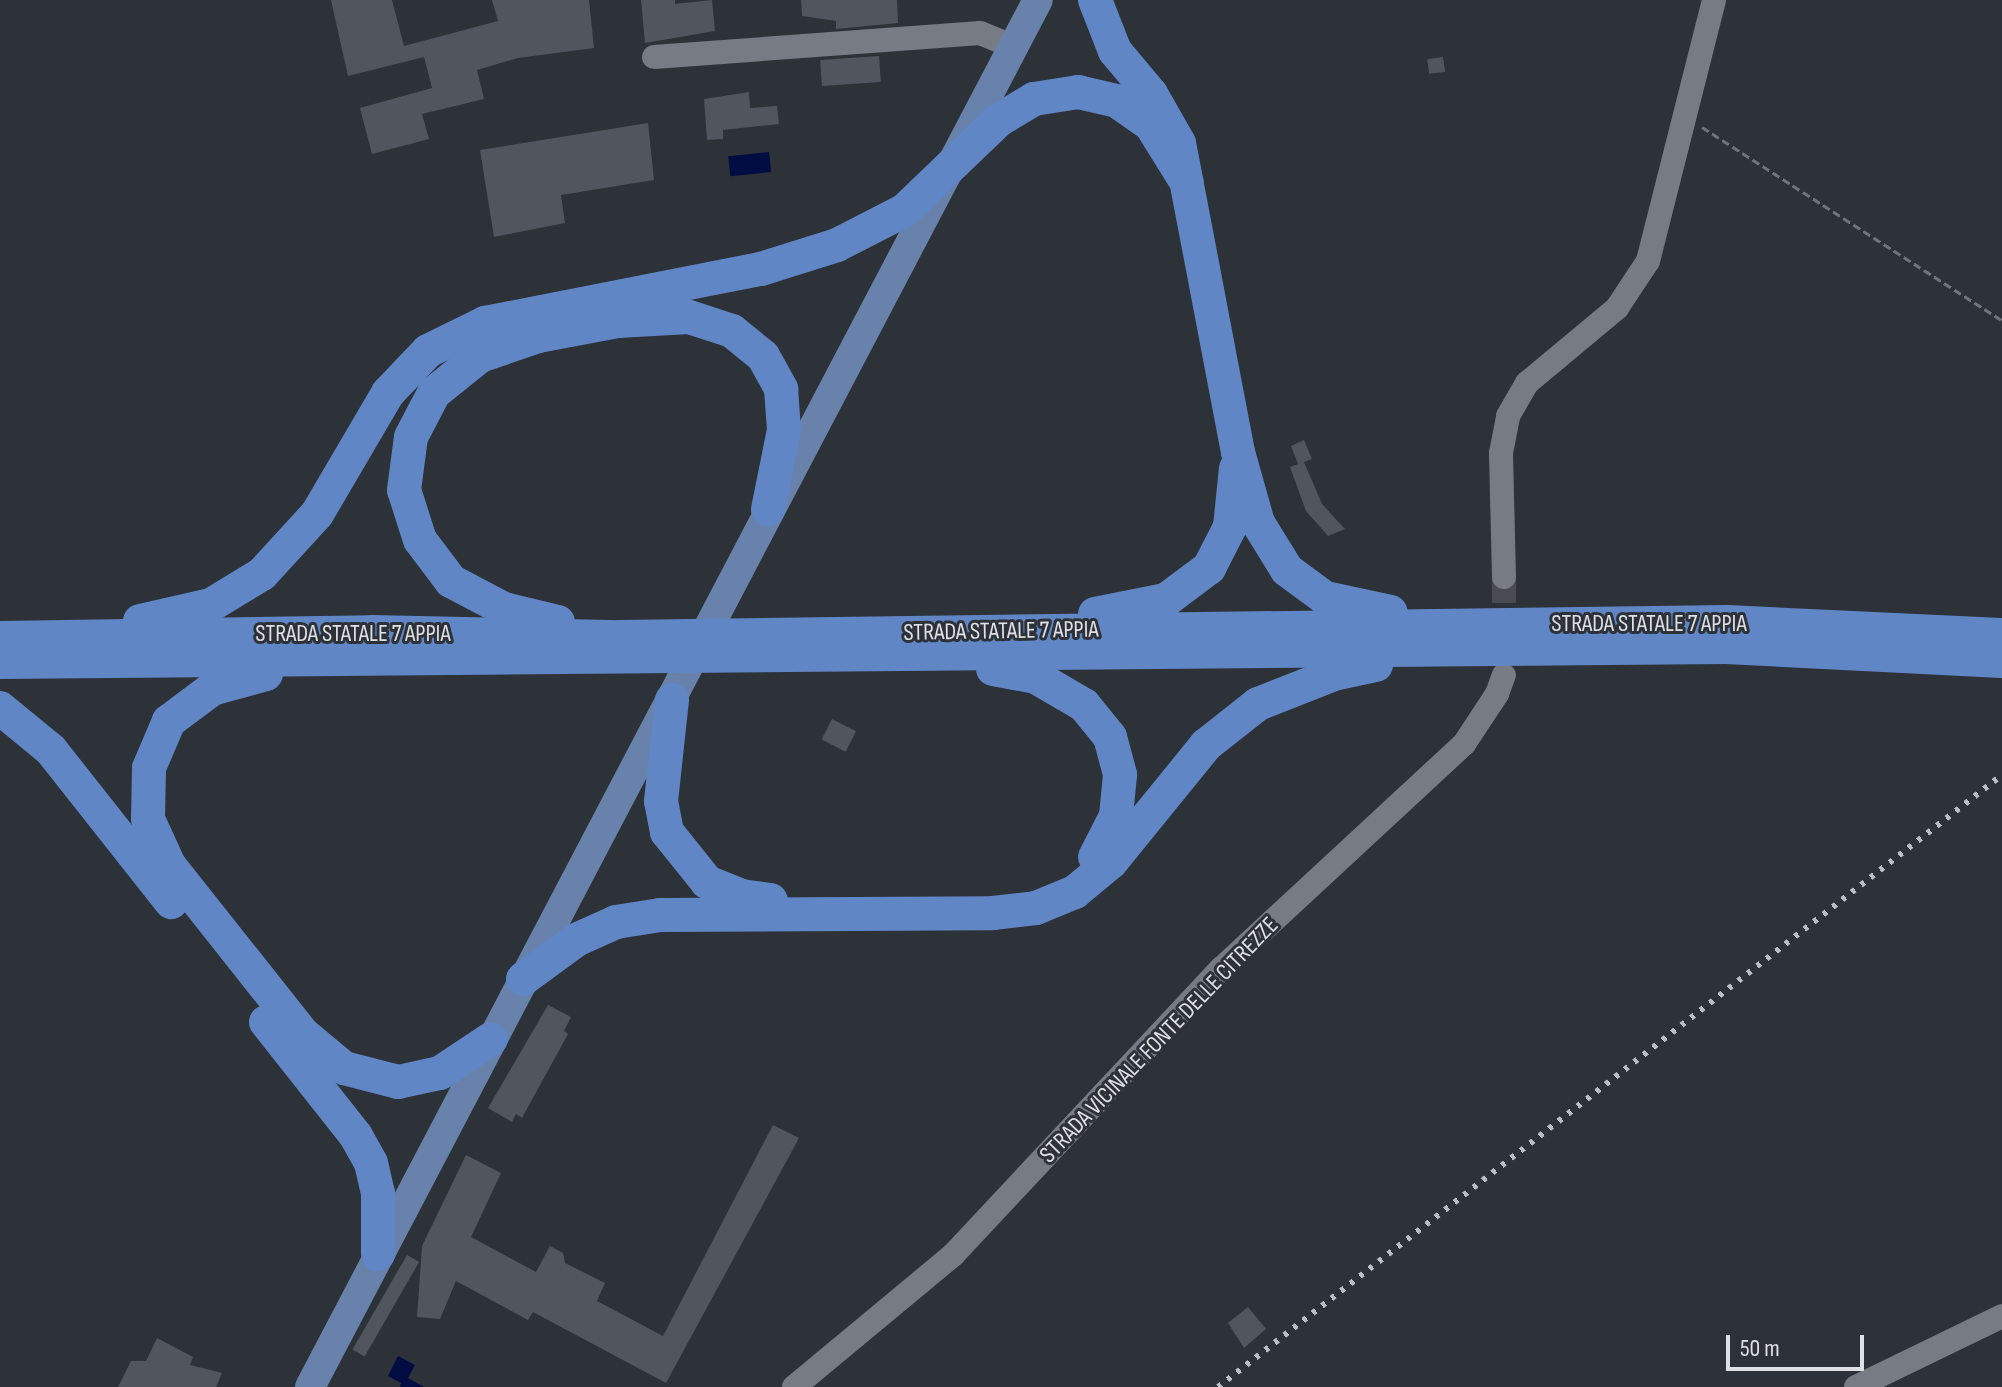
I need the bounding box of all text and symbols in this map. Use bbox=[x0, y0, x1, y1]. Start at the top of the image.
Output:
street label: STRADA STATALE 7 APPIA bbox=[1551, 610, 1747, 638]
street label: STRADA STATALE 7 APPIA bbox=[903, 615, 1099, 647]
street label: STRADA STATALE 7 APPIA bbox=[255, 620, 451, 648]
street label: STRADA VICINALE FONTE DELLE CITREZZE bbox=[1034, 911, 1284, 1169]
scale bar bbox=[1730, 1319, 1868, 1369]
text: 50 m bbox=[1740, 1334, 1780, 1363]

